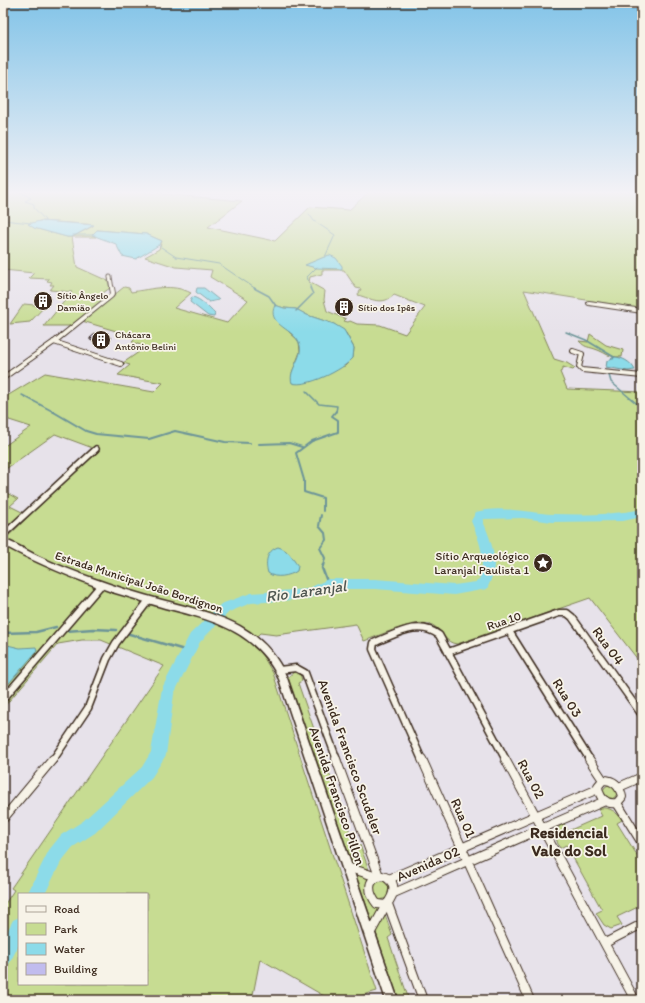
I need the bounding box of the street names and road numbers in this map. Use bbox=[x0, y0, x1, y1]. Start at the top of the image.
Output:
street label: Estrada Municipal João Bordignon bbox=[53, 548, 225, 616]
street label: Rua 10 bbox=[485, 609, 523, 633]
street label: Rua 04 bbox=[588, 623, 628, 669]
street label: Rua 03 bbox=[549, 675, 586, 721]
street label: Avenida Francisco Scudeler bbox=[314, 677, 386, 837]
street label: Avenida Francisco Pillon bbox=[305, 724, 369, 868]
street label: Rua 02 bbox=[514, 756, 549, 802]
street label: Rua 01 bbox=[447, 796, 479, 841]
street label: Avenida 02 bbox=[394, 842, 463, 885]

